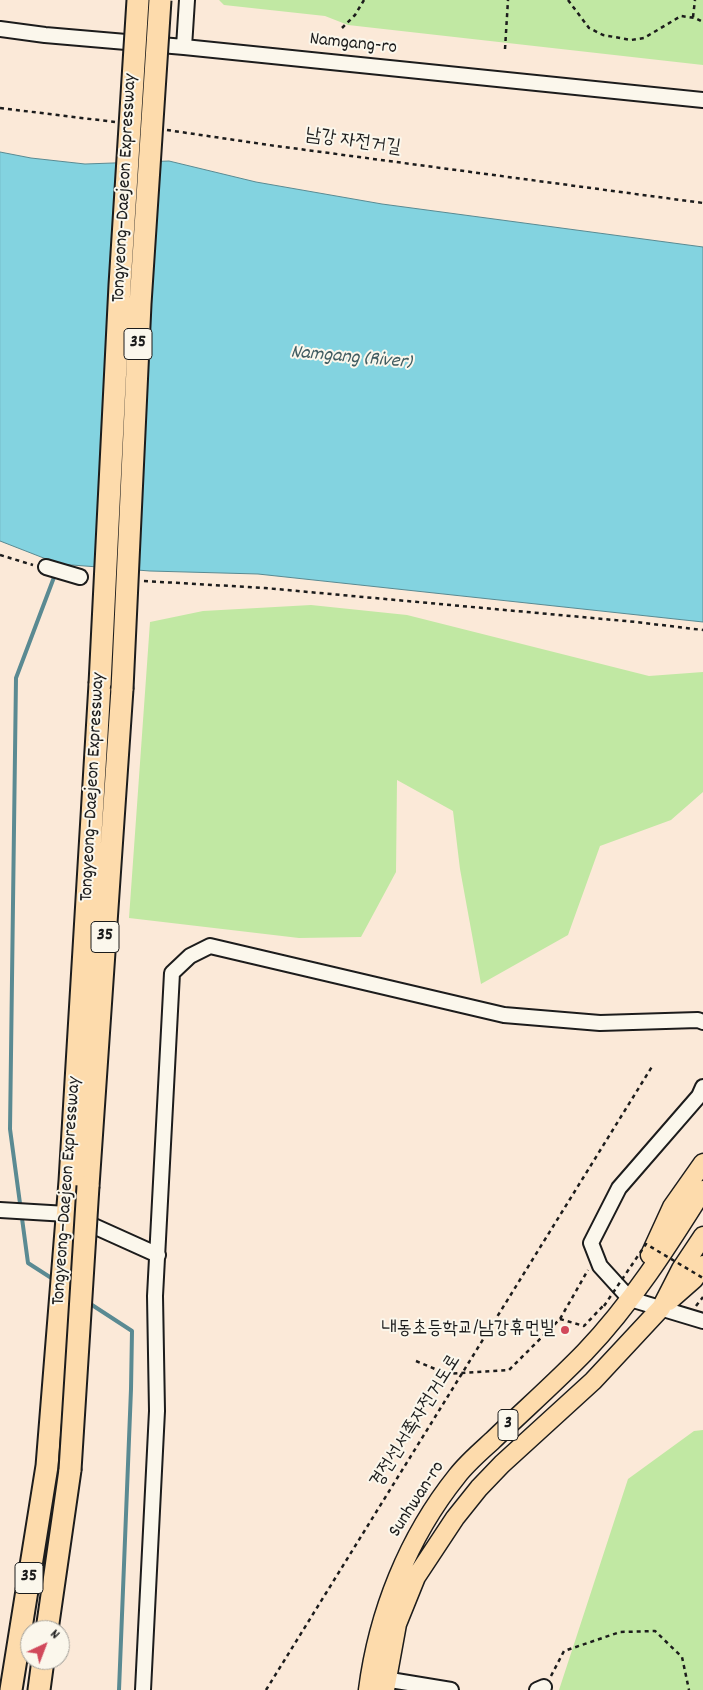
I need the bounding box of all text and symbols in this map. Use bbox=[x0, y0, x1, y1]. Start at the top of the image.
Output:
street label: Namgang-ro bbox=[308, 29, 398, 61]
street label: Tongyeong–Daejeon Expressway bbox=[109, 73, 143, 303]
street label: 남강 자전거길 bbox=[304, 125, 402, 161]
road number: 35 bbox=[124, 328, 152, 359]
water label: Namgang (River) bbox=[289, 342, 413, 376]
street label: Tongyeong–Daejeon Expressway bbox=[77, 672, 111, 902]
road number: 35 bbox=[91, 922, 119, 952]
street label: Tongyeong–Daejeon Expressway bbox=[49, 1076, 87, 1306]
place label: 내동초등학교/남강휴먼빌 bbox=[381, 1319, 555, 1341]
marker: 내동초등학교/남강휴먼빌 bbox=[559, 1324, 571, 1336]
street label: 경전선서쪽자전거도로 bbox=[367, 1351, 467, 1493]
road number: 3 bbox=[498, 1410, 518, 1440]
street label: Sunhwan-ro bbox=[385, 1458, 451, 1542]
road number: 35 bbox=[15, 1562, 43, 1594]
north arrow bbox=[20, 1620, 70, 1670]
text: N bbox=[45, 1625, 64, 1644]

